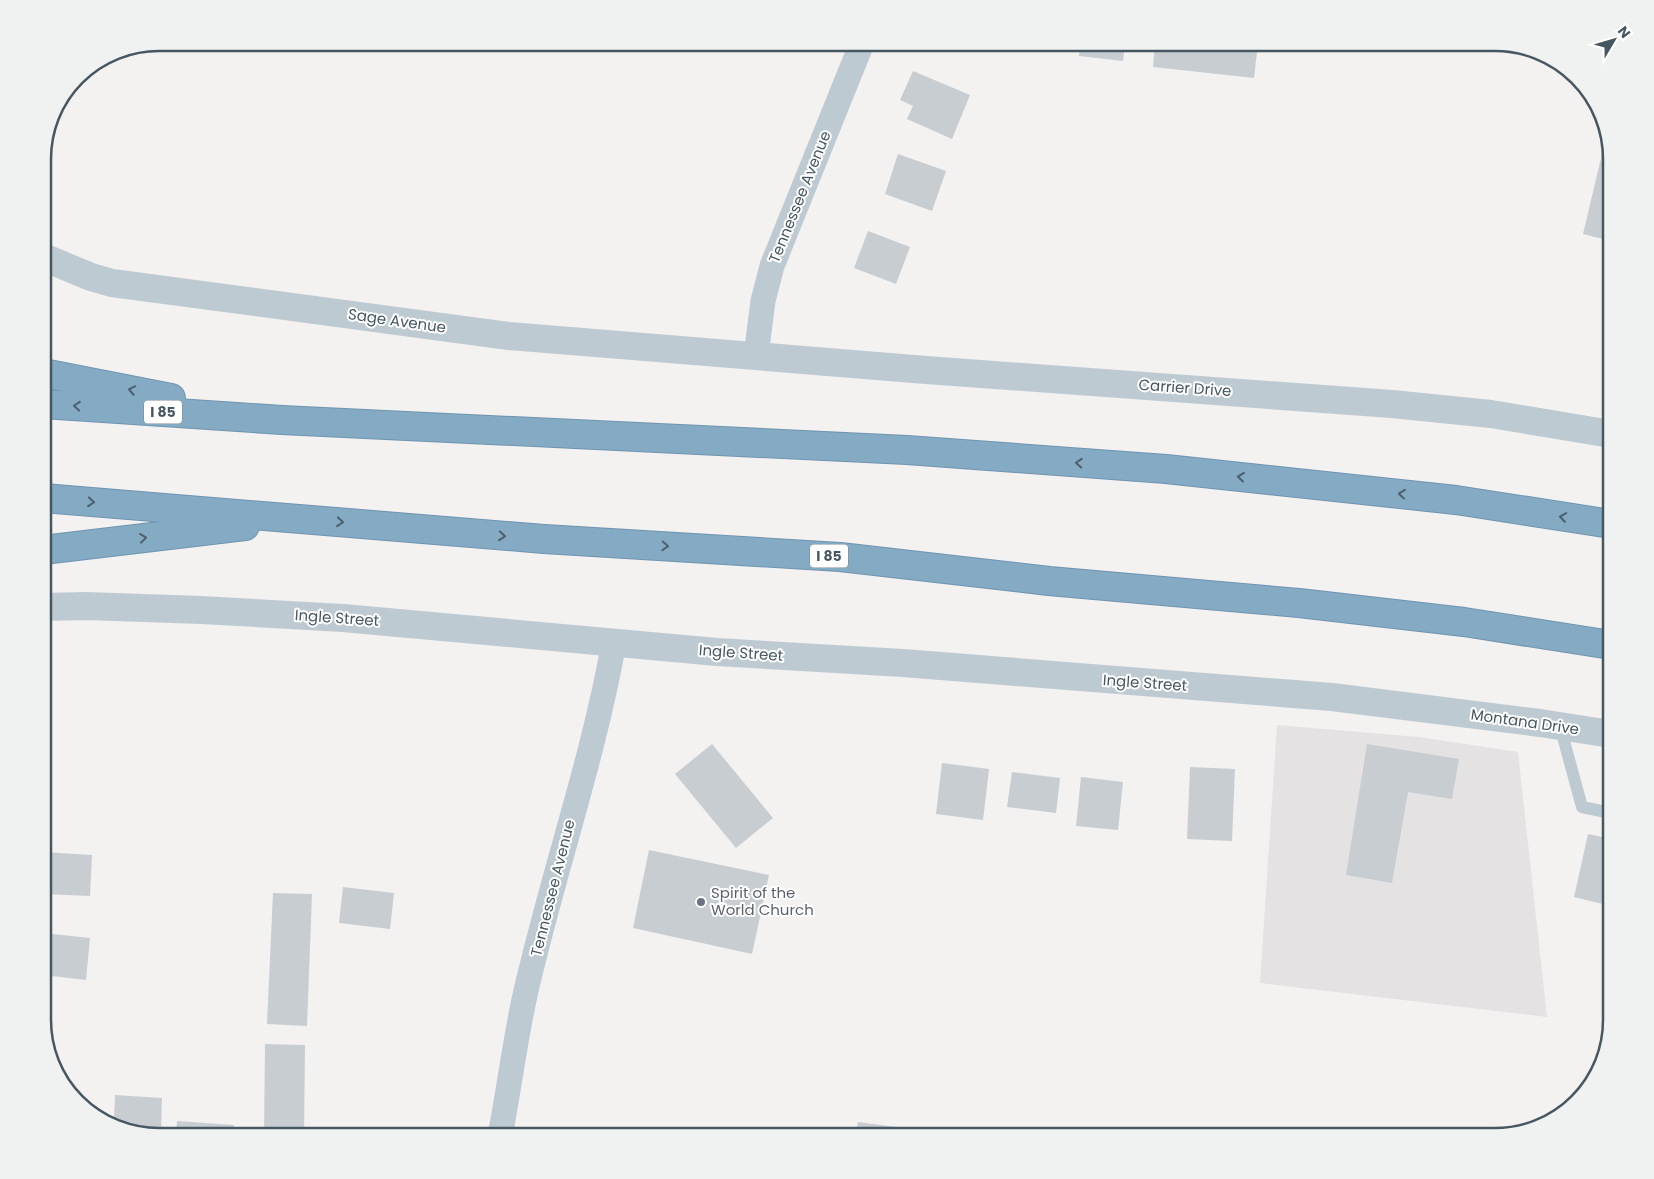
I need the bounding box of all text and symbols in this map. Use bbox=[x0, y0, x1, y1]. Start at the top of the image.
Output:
north arrow bbox=[1589, 15, 1639, 65]
text: N bbox=[1613, 22, 1635, 42]
street label: Tennessee Avenue bbox=[763, 128, 836, 266]
street label: Sage Avenue bbox=[347, 303, 447, 338]
street label: Carrier Drive bbox=[1138, 374, 1232, 401]
one-way arrow bbox=[127, 386, 136, 396]
one-way arrow bbox=[72, 401, 80, 412]
road number: I 85 bbox=[144, 401, 182, 424]
one-way arrow bbox=[1075, 458, 1083, 469]
one-way arrow bbox=[1237, 472, 1245, 483]
one-way arrow bbox=[1398, 489, 1406, 500]
one-way arrow bbox=[88, 496, 96, 507]
one-way arrow bbox=[1559, 512, 1568, 522]
one-way arrow bbox=[337, 517, 345, 528]
one-way arrow bbox=[499, 530, 507, 541]
one-way arrow bbox=[139, 534, 148, 544]
one-way arrow bbox=[661, 541, 669, 552]
road number: I 85 bbox=[810, 544, 848, 568]
street label: Ingle Street bbox=[294, 604, 380, 631]
street label: Ingle Street bbox=[698, 639, 784, 666]
street label: Ingle Street bbox=[1102, 669, 1188, 696]
street label: Montana Drive bbox=[1470, 704, 1581, 739]
street label: Tennessee Avenue bbox=[525, 817, 580, 959]
place label: Spirit of the World Church bbox=[711, 882, 814, 920]
marker: Spirit of the World Church bbox=[695, 896, 707, 908]

